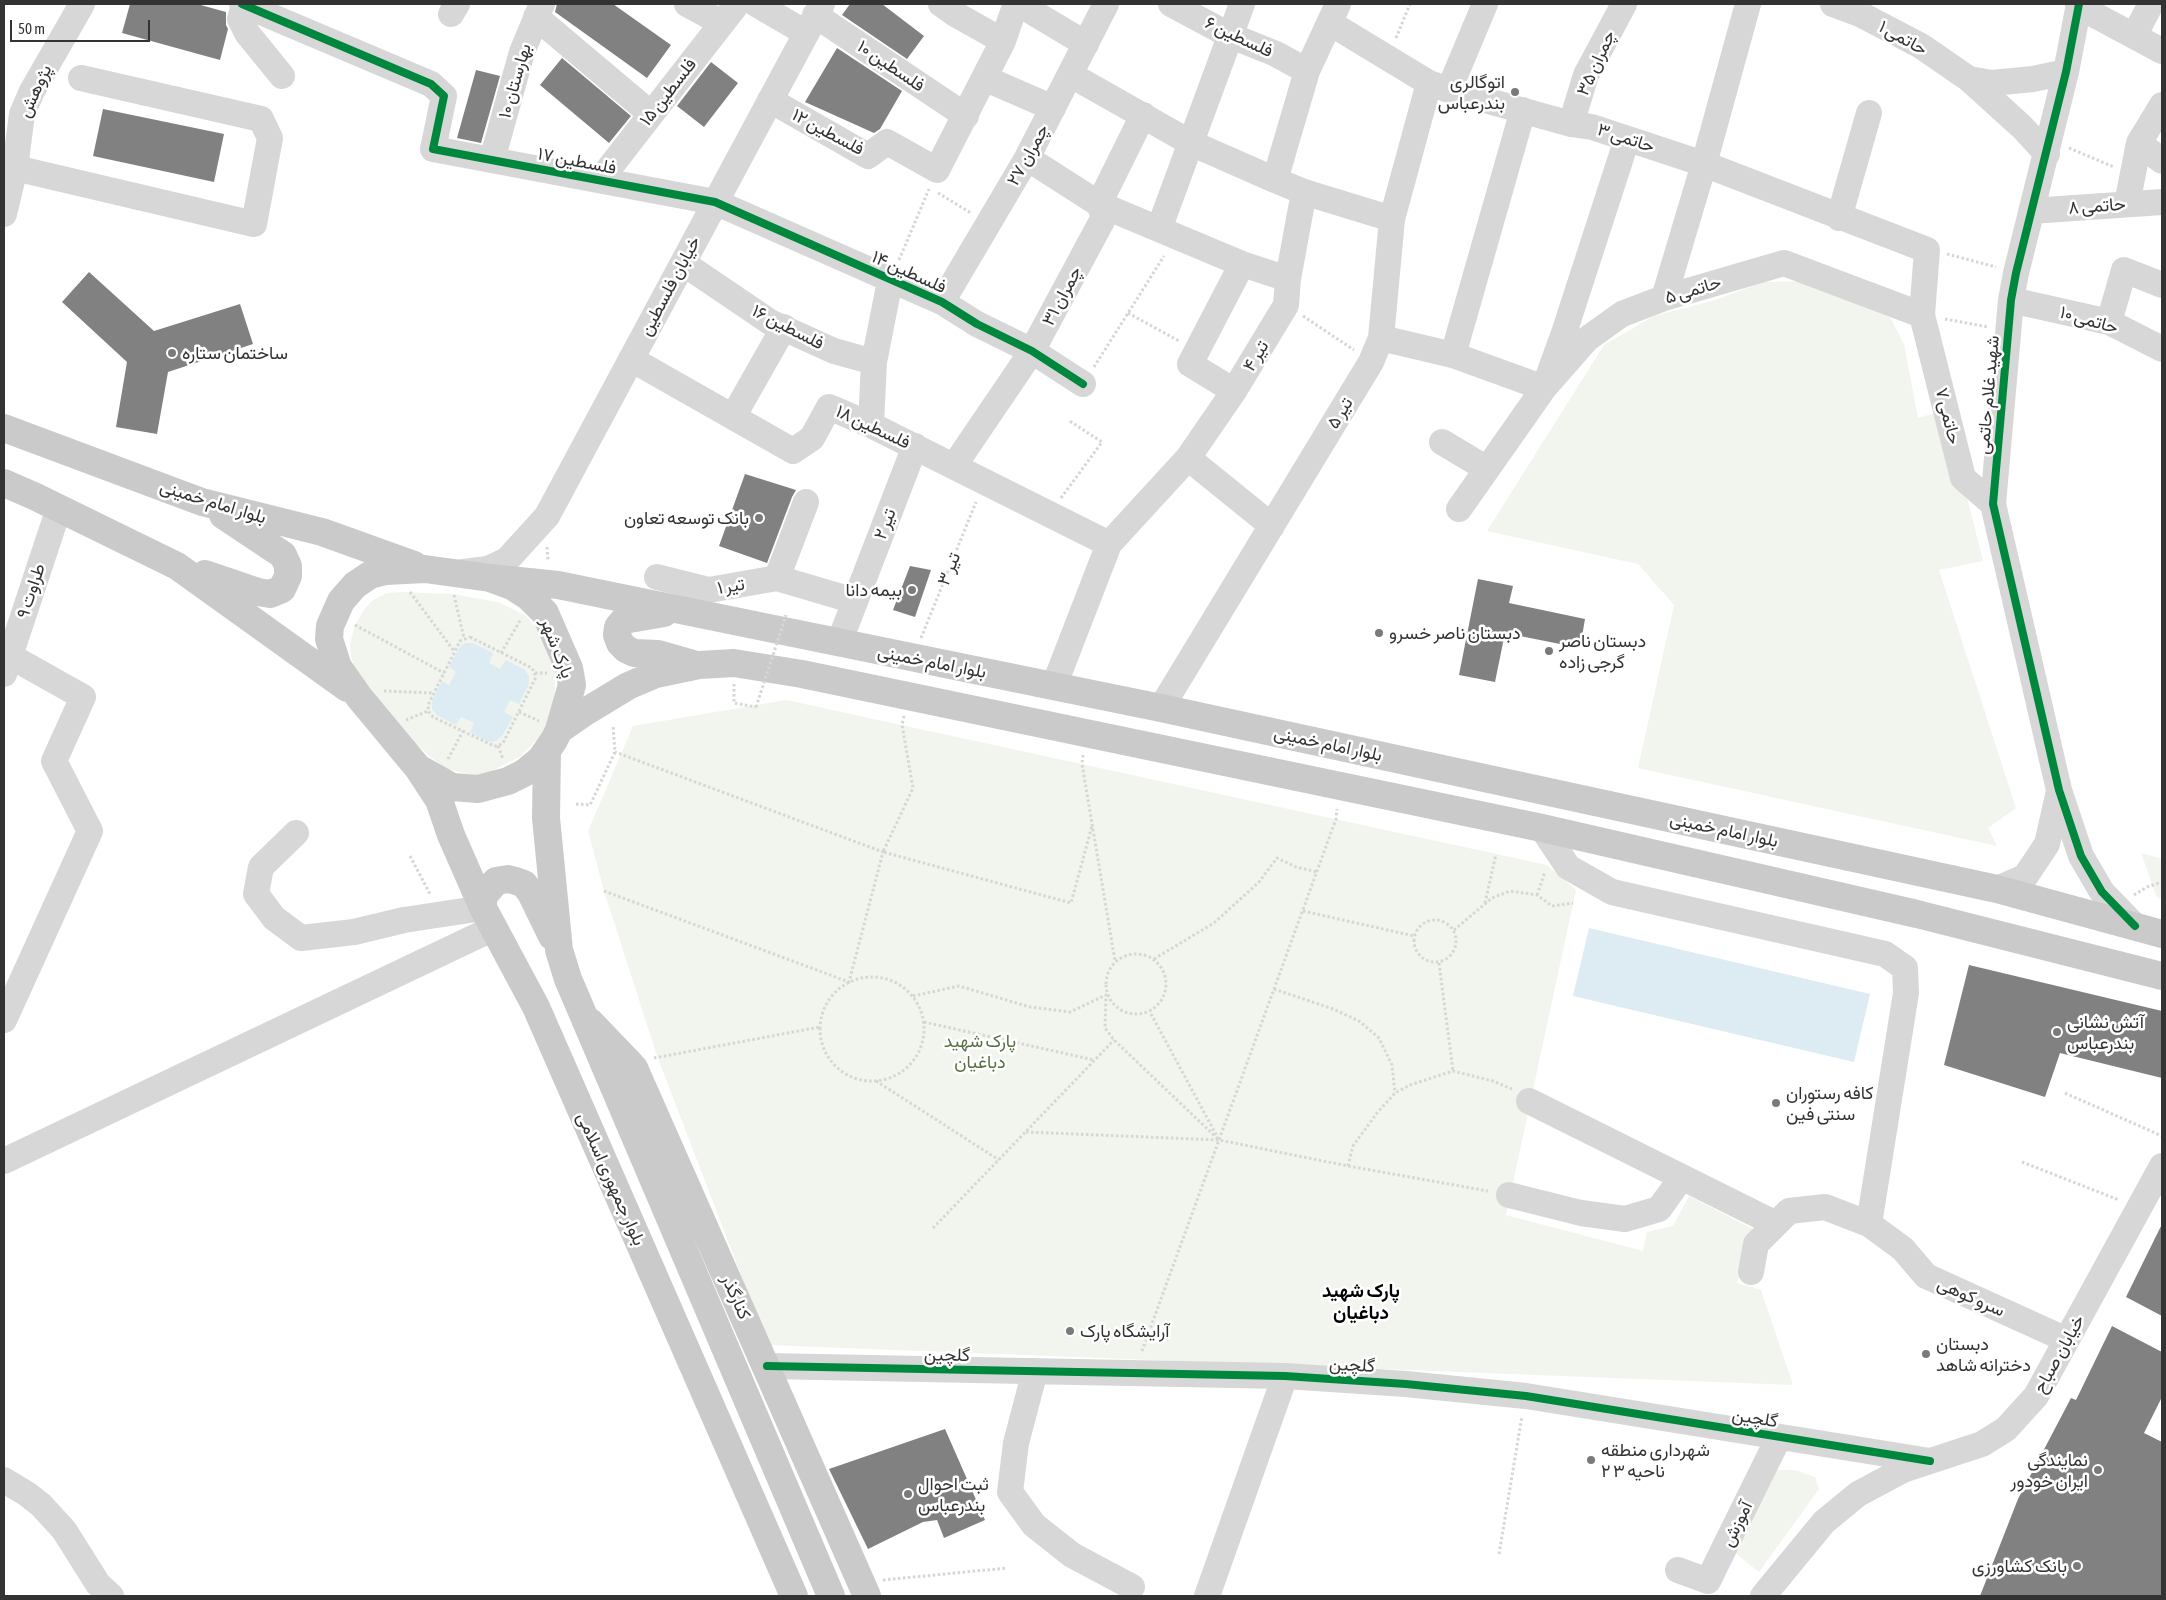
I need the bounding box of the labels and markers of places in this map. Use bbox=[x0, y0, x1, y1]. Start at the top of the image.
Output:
place label: اتوگالری بندرعباس bbox=[1438, 71, 1505, 114]
marker: اتوگالری بندرعباس bbox=[1509, 86, 1521, 98]
place label: ساختمان ستاره bbox=[182, 342, 288, 364]
marker: ساختمان ستاره bbox=[166, 347, 178, 359]
place label: بانک توسعه تعاون bbox=[624, 507, 749, 529]
marker: بانک توسعه تعاون bbox=[753, 512, 765, 524]
place label: بیمه دانا bbox=[845, 579, 902, 601]
marker: بیمه دانا bbox=[906, 584, 918, 596]
place label: دبستان ناصر خسرو bbox=[1389, 622, 1521, 644]
marker: دبستان ناصر خسرو bbox=[1373, 627, 1385, 639]
place label: دبستان ناصر گرجی زاده bbox=[1559, 630, 1646, 672]
marker: دبستان ناصر گرجی زاده bbox=[1543, 645, 1555, 657]
place label: آتش نشانی بندرعباس bbox=[2067, 1011, 2144, 1054]
marker: آتش نشانی بندرعباس bbox=[2051, 1026, 2063, 1038]
place label: کافه رستوران سنتی فین bbox=[1786, 1082, 1873, 1124]
marker: کافه رستوران سنتی فین bbox=[1770, 1097, 1782, 1109]
place label: آرایشگاه پارک bbox=[1080, 1320, 1169, 1342]
marker: آرایشگاه پارک bbox=[1064, 1325, 1076, 1337]
place label: دبستان دخترانه شاهد bbox=[1936, 1333, 2031, 1376]
marker: دبستان دخترانه شاهد bbox=[1920, 1348, 1932, 1360]
place label: شهرداری منطقه ۲ ناحیه ۳ bbox=[1601, 1439, 1710, 1482]
place label: نمایندگی ایران خودور bbox=[2010, 1449, 2088, 1492]
marker: شهرداری منطقه ۲ ناحیه ۳ bbox=[1585, 1454, 1597, 1466]
marker: نمایندگی ایران خودور bbox=[2092, 1464, 2104, 1476]
place label: ثبت احوال بندرعباس bbox=[918, 1473, 989, 1516]
marker: ثبت احوال بندرعباس bbox=[902, 1488, 914, 1500]
place label: بانک کشاورزی bbox=[1972, 1555, 2067, 1577]
marker: بانک کشاورزی bbox=[2071, 1560, 2083, 1572]

